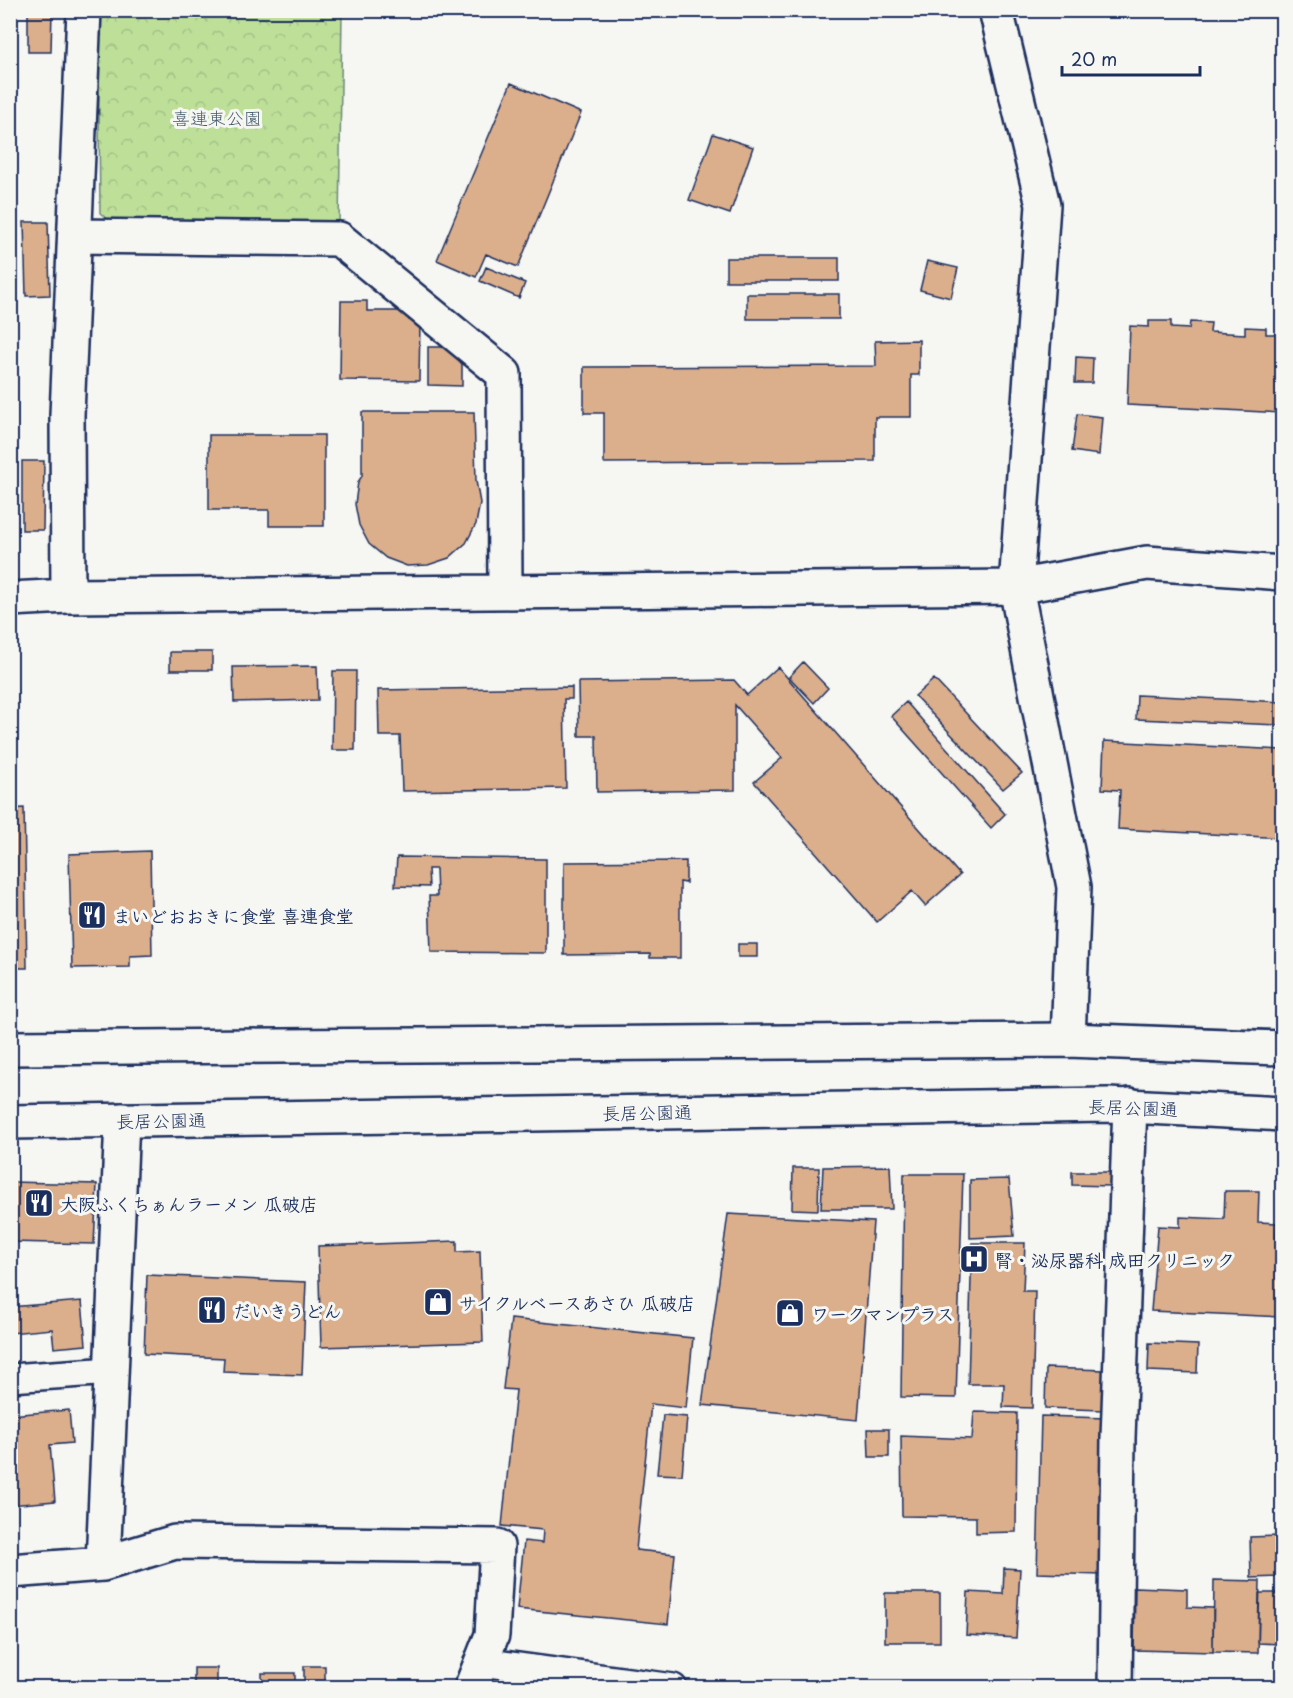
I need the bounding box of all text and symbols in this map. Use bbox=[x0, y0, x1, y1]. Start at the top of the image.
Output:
scale bar bbox=[1062, 39, 1200, 77]
text: 20 m bbox=[1071, 45, 1117, 72]
park label: 喜連東公園 bbox=[172, 104, 262, 131]
restaurant icon: まいどおおきに食堂 喜連食堂 bbox=[76, 899, 108, 931]
place label: まいどおおきに食堂 喜連食堂 bbox=[113, 902, 354, 929]
street label: 長居公園通 bbox=[1088, 1092, 1178, 1122]
street label: 長居公園通 bbox=[602, 1098, 692, 1126]
street label: 長居公園通 bbox=[116, 1106, 206, 1134]
restaurant icon: 大阪ふくちぁんラーメン 瓜破店 bbox=[23, 1187, 55, 1219]
place label: 大阪ふくちぁんラーメン 瓜破店 bbox=[60, 1190, 318, 1217]
hospital icon: 腎・泌尿器科 成田クリニック bbox=[958, 1243, 990, 1275]
place label: 腎・泌尿器科 成田クリニック bbox=[995, 1246, 1235, 1273]
shop icon: サイクルベースあさひ 瓜破店 bbox=[422, 1286, 454, 1318]
place label: サイクルベースあさひ 瓜破店 bbox=[459, 1289, 695, 1316]
restaurant icon: だいきうどん bbox=[196, 1294, 228, 1326]
place label: だいきうどん bbox=[233, 1297, 342, 1324]
shop icon: ワークマンプラス bbox=[774, 1297, 806, 1329]
place label: ワークマンプラス bbox=[811, 1300, 954, 1327]

